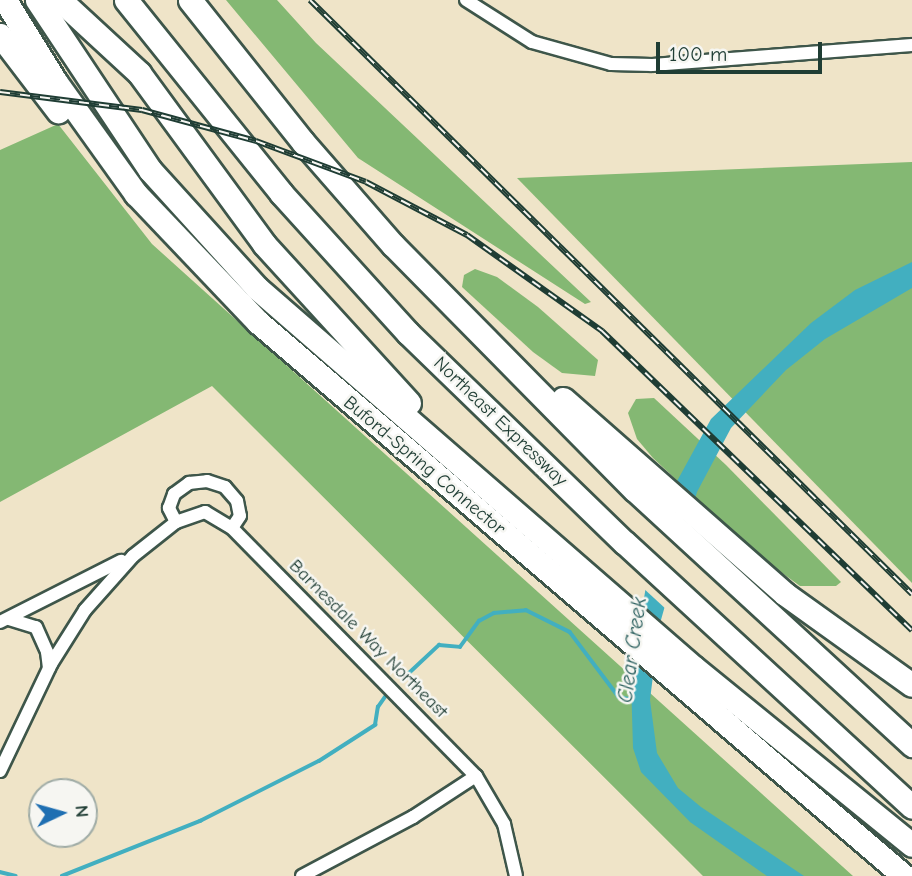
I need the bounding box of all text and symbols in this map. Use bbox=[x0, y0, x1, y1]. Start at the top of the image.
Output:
scale bar bbox=[660, 28, 826, 72]
text: 100 m bbox=[669, 42, 727, 66]
street label: Northeast Expressway bbox=[428, 352, 572, 492]
street label: Buford-Spring Connector bbox=[338, 392, 510, 540]
street label: Barnesdale Way Northeast bbox=[284, 555, 452, 723]
water label: Clear Creek bbox=[612, 596, 652, 704]
north arrow bbox=[28, 778, 98, 848]
text: N bbox=[70, 804, 93, 818]

